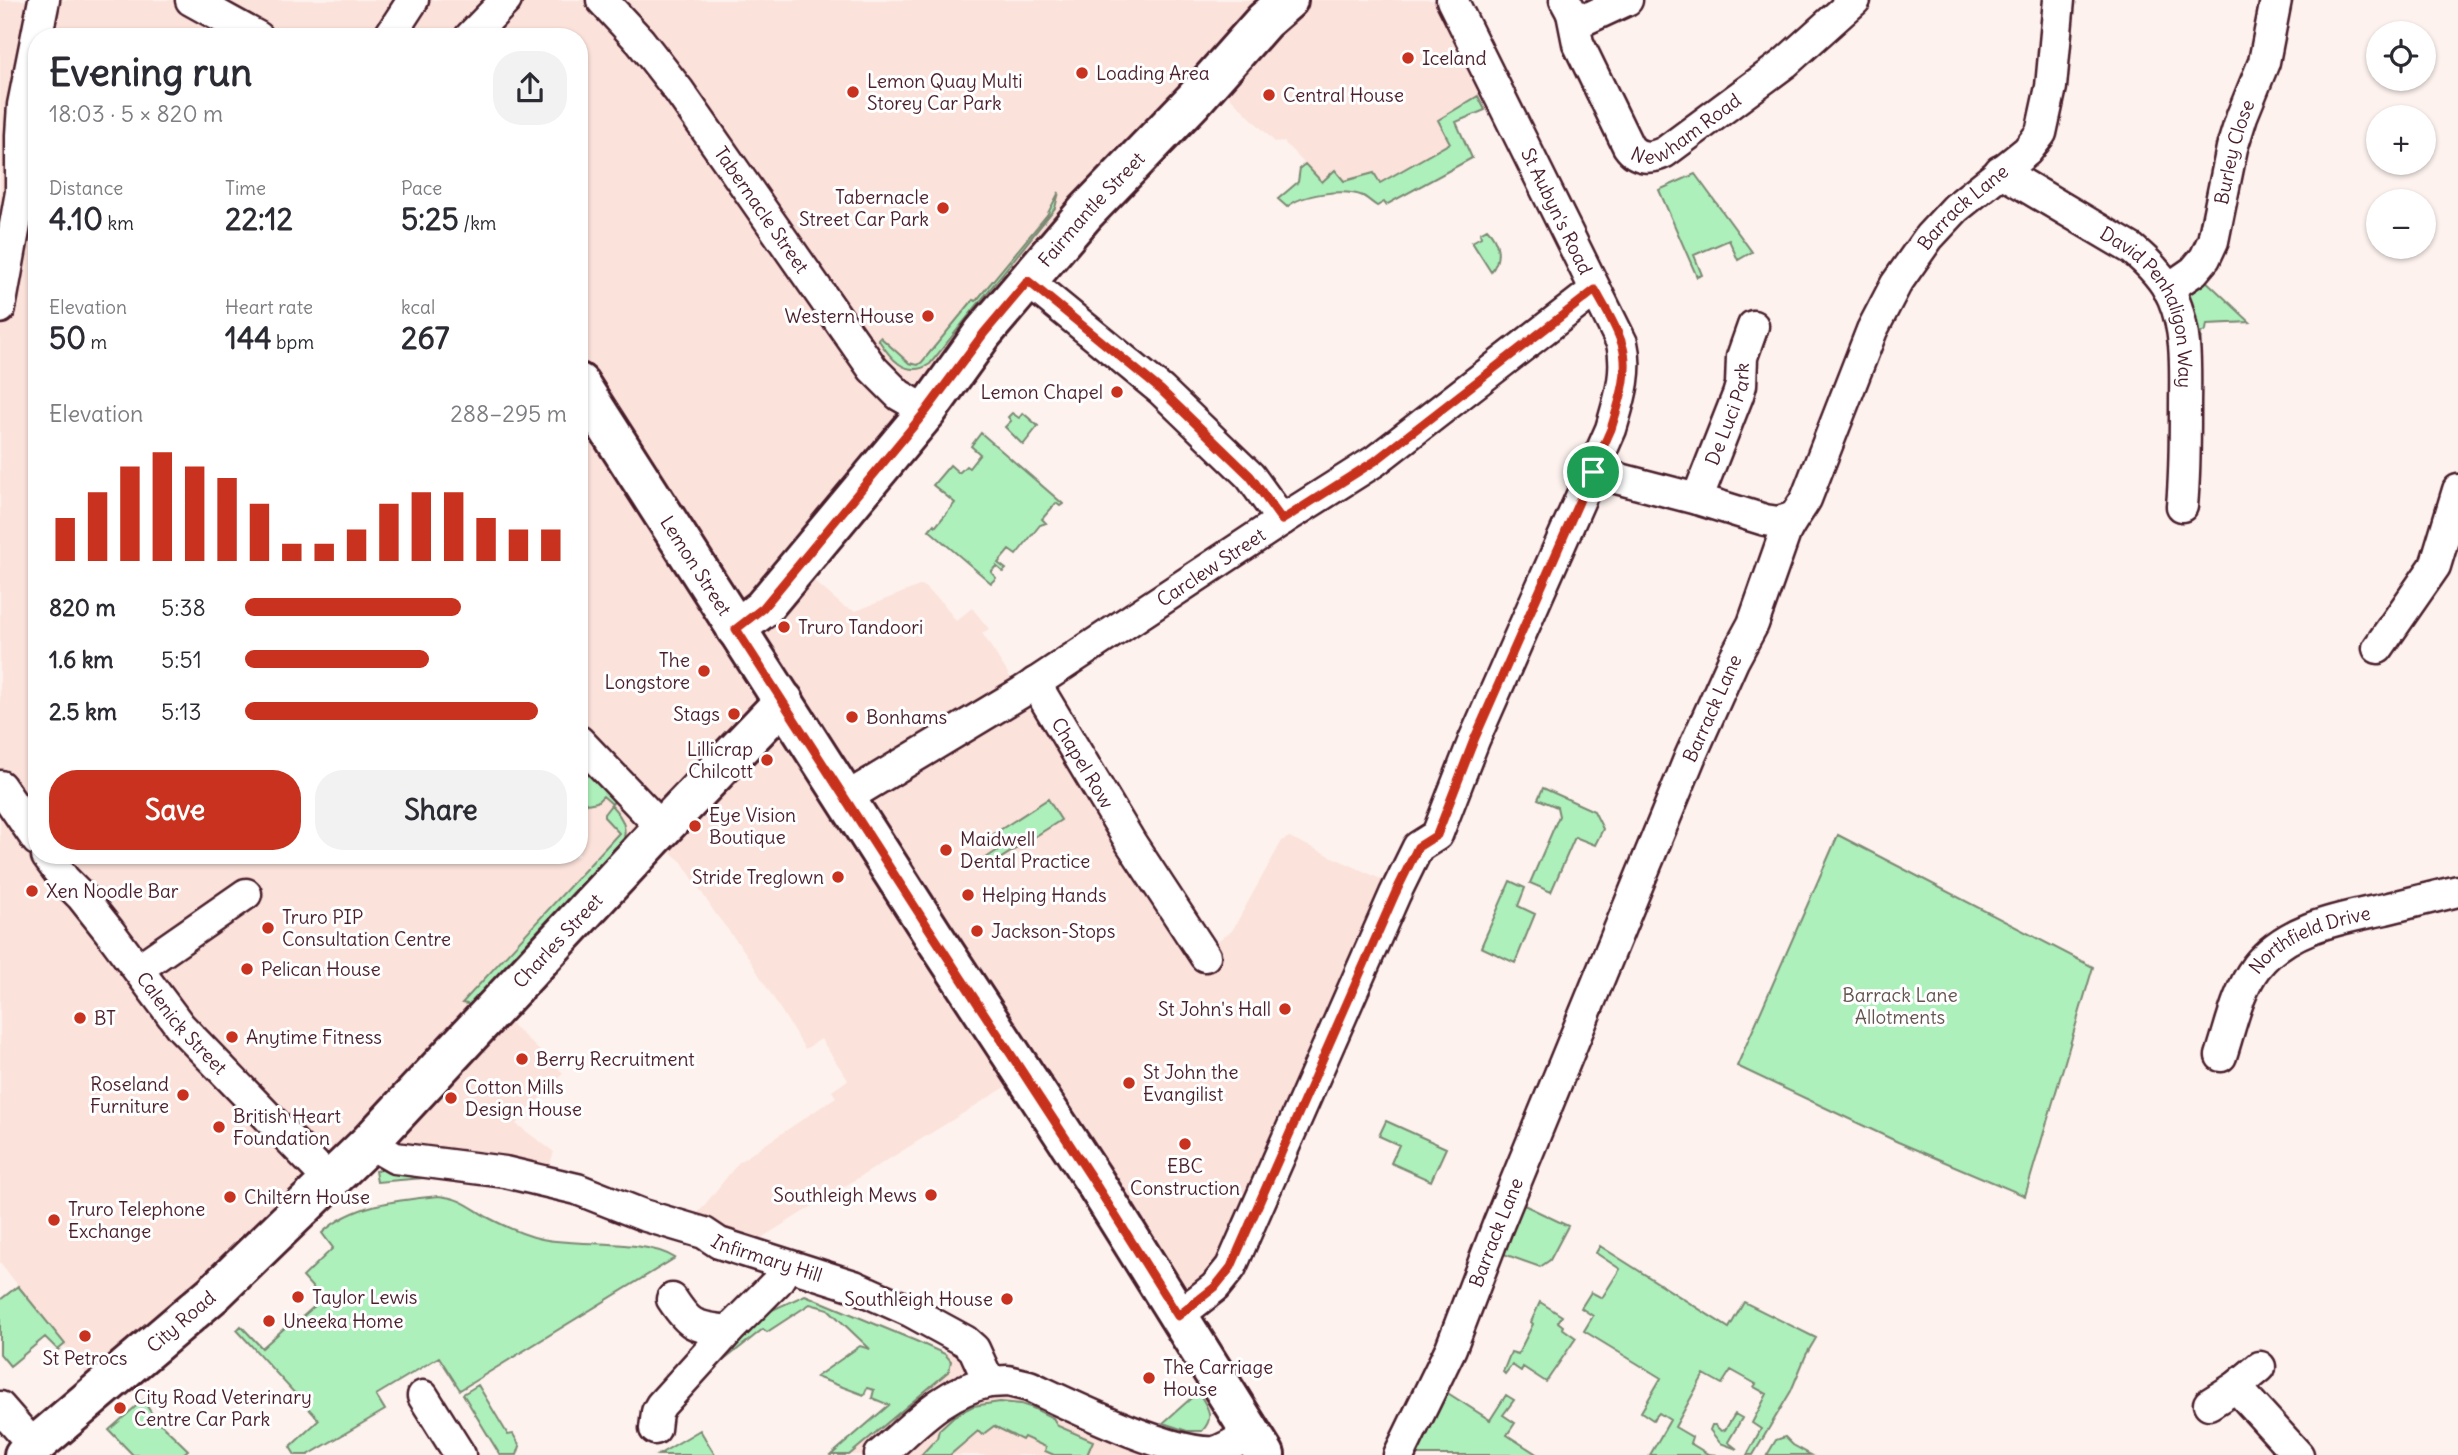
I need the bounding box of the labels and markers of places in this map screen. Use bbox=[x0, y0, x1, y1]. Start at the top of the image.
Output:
place label: Iceland bbox=[1422, 46, 1487, 70]
marker: Iceland bbox=[1400, 50, 1416, 66]
place label: Loading Area bbox=[1096, 61, 1210, 85]
marker: Loading Area bbox=[1074, 65, 1090, 81]
place label: Lemon Quay Multi Storey Car Park bbox=[867, 69, 1023, 115]
place label: Central House bbox=[1283, 83, 1404, 107]
marker: Lemon Quay Multi Storey Car Park bbox=[845, 84, 861, 100]
marker: Central House bbox=[1261, 87, 1277, 103]
place label: Tabernacle Street Car Park bbox=[799, 185, 929, 231]
marker: Tabernacle Street Car Park bbox=[935, 200, 951, 216]
place label: Western House bbox=[785, 304, 914, 328]
marker: Western House bbox=[920, 308, 936, 324]
place label: Lemon Chapel bbox=[981, 380, 1103, 404]
marker: Lemon Chapel bbox=[1109, 384, 1125, 400]
pin bbox=[1563, 442, 1623, 502]
place label: Truro Tandoori bbox=[798, 615, 923, 639]
marker: Truro Tandoori bbox=[776, 619, 792, 635]
place label: The Longstore bbox=[604, 648, 690, 694]
marker: The Longstore bbox=[696, 663, 712, 679]
place label: Stags bbox=[673, 702, 720, 726]
place label: Bonhams bbox=[866, 705, 947, 729]
marker: Stags bbox=[726, 706, 742, 722]
marker: Bonhams bbox=[844, 709, 860, 725]
place label: Lillicrap Chilcott bbox=[687, 737, 753, 783]
marker: Lillicrap Chilcott bbox=[759, 752, 775, 768]
place label: Eye Vision Boutique bbox=[709, 803, 796, 849]
marker: Eye Vision Boutique bbox=[687, 818, 703, 834]
place label: Maidwell Dental Practice bbox=[960, 827, 1090, 873]
marker: Maidwell Dental Practice bbox=[938, 842, 954, 858]
place label: Stride Treglown bbox=[692, 865, 824, 889]
marker: Stride Treglown bbox=[830, 869, 846, 885]
place label: Xen Noodle Bar bbox=[46, 879, 179, 903]
marker: Xen Noodle Bar bbox=[24, 883, 40, 899]
place label: Helping Hands bbox=[982, 883, 1107, 907]
marker: Helping Hands bbox=[960, 887, 976, 903]
place label: Truro PIP Consultation Centre bbox=[282, 905, 451, 951]
place label: Jackson-Stops bbox=[991, 919, 1115, 943]
marker: Truro PIP Consultation Centre bbox=[260, 920, 276, 936]
marker: Jackson-Stops bbox=[969, 923, 985, 939]
place label: Pelican House bbox=[261, 957, 381, 981]
marker: Pelican House bbox=[239, 961, 255, 977]
place label: St John's Hall bbox=[1158, 997, 1271, 1021]
marker: St John's Hall bbox=[1277, 1001, 1293, 1017]
place label: BT bbox=[94, 1006, 116, 1030]
marker: BT bbox=[72, 1010, 88, 1026]
place label: Anytime Fitness bbox=[246, 1025, 382, 1049]
marker: Anytime Fitness bbox=[224, 1029, 240, 1045]
place label: Berry Recruitment bbox=[536, 1047, 695, 1071]
marker: Berry Recruitment bbox=[514, 1051, 530, 1067]
place label: St John the Evangilist bbox=[1143, 1060, 1239, 1106]
place label: Roseland Furniture bbox=[90, 1072, 169, 1118]
place label: Cotton Mills Design House bbox=[465, 1075, 582, 1121]
marker: St John the Evangilist bbox=[1121, 1075, 1137, 1091]
marker: Roseland Furniture bbox=[175, 1087, 191, 1103]
marker: Cotton Mills Design House bbox=[443, 1090, 459, 1106]
place label: British Heart Foundation bbox=[233, 1104, 341, 1150]
marker: British Heart Foundation bbox=[211, 1119, 227, 1135]
marker: EBC Construction bbox=[1177, 1136, 1193, 1152]
place label: EBC Construction bbox=[1130, 1154, 1240, 1200]
place label: Southleigh Mews bbox=[773, 1183, 917, 1207]
place label: Chiltern House bbox=[244, 1185, 370, 1209]
marker: Southleigh Mews bbox=[923, 1187, 939, 1203]
marker: Chiltern House bbox=[222, 1189, 238, 1205]
place label: Truro Telephone Exchange bbox=[68, 1197, 205, 1243]
marker: Truro Telephone Exchange bbox=[46, 1212, 62, 1228]
place label: Taylor Lewis bbox=[312, 1285, 417, 1309]
place label: Southleigh House bbox=[844, 1287, 993, 1311]
marker: Taylor Lewis bbox=[290, 1289, 306, 1305]
marker: Southleigh House bbox=[999, 1291, 1015, 1307]
place label: Uneeka Home bbox=[283, 1309, 403, 1333]
marker: Uneeka Home bbox=[261, 1313, 277, 1329]
marker: St Petrocs bbox=[77, 1328, 93, 1344]
place label: St Petrocs bbox=[42, 1346, 128, 1370]
place label: The Carriage House bbox=[1163, 1355, 1273, 1401]
marker: The Carriage House bbox=[1141, 1370, 1157, 1386]
place label: City Road Veterinary Centre Car Park bbox=[134, 1385, 312, 1431]
marker: City Road Veterinary Centre Car Park bbox=[112, 1400, 128, 1416]

